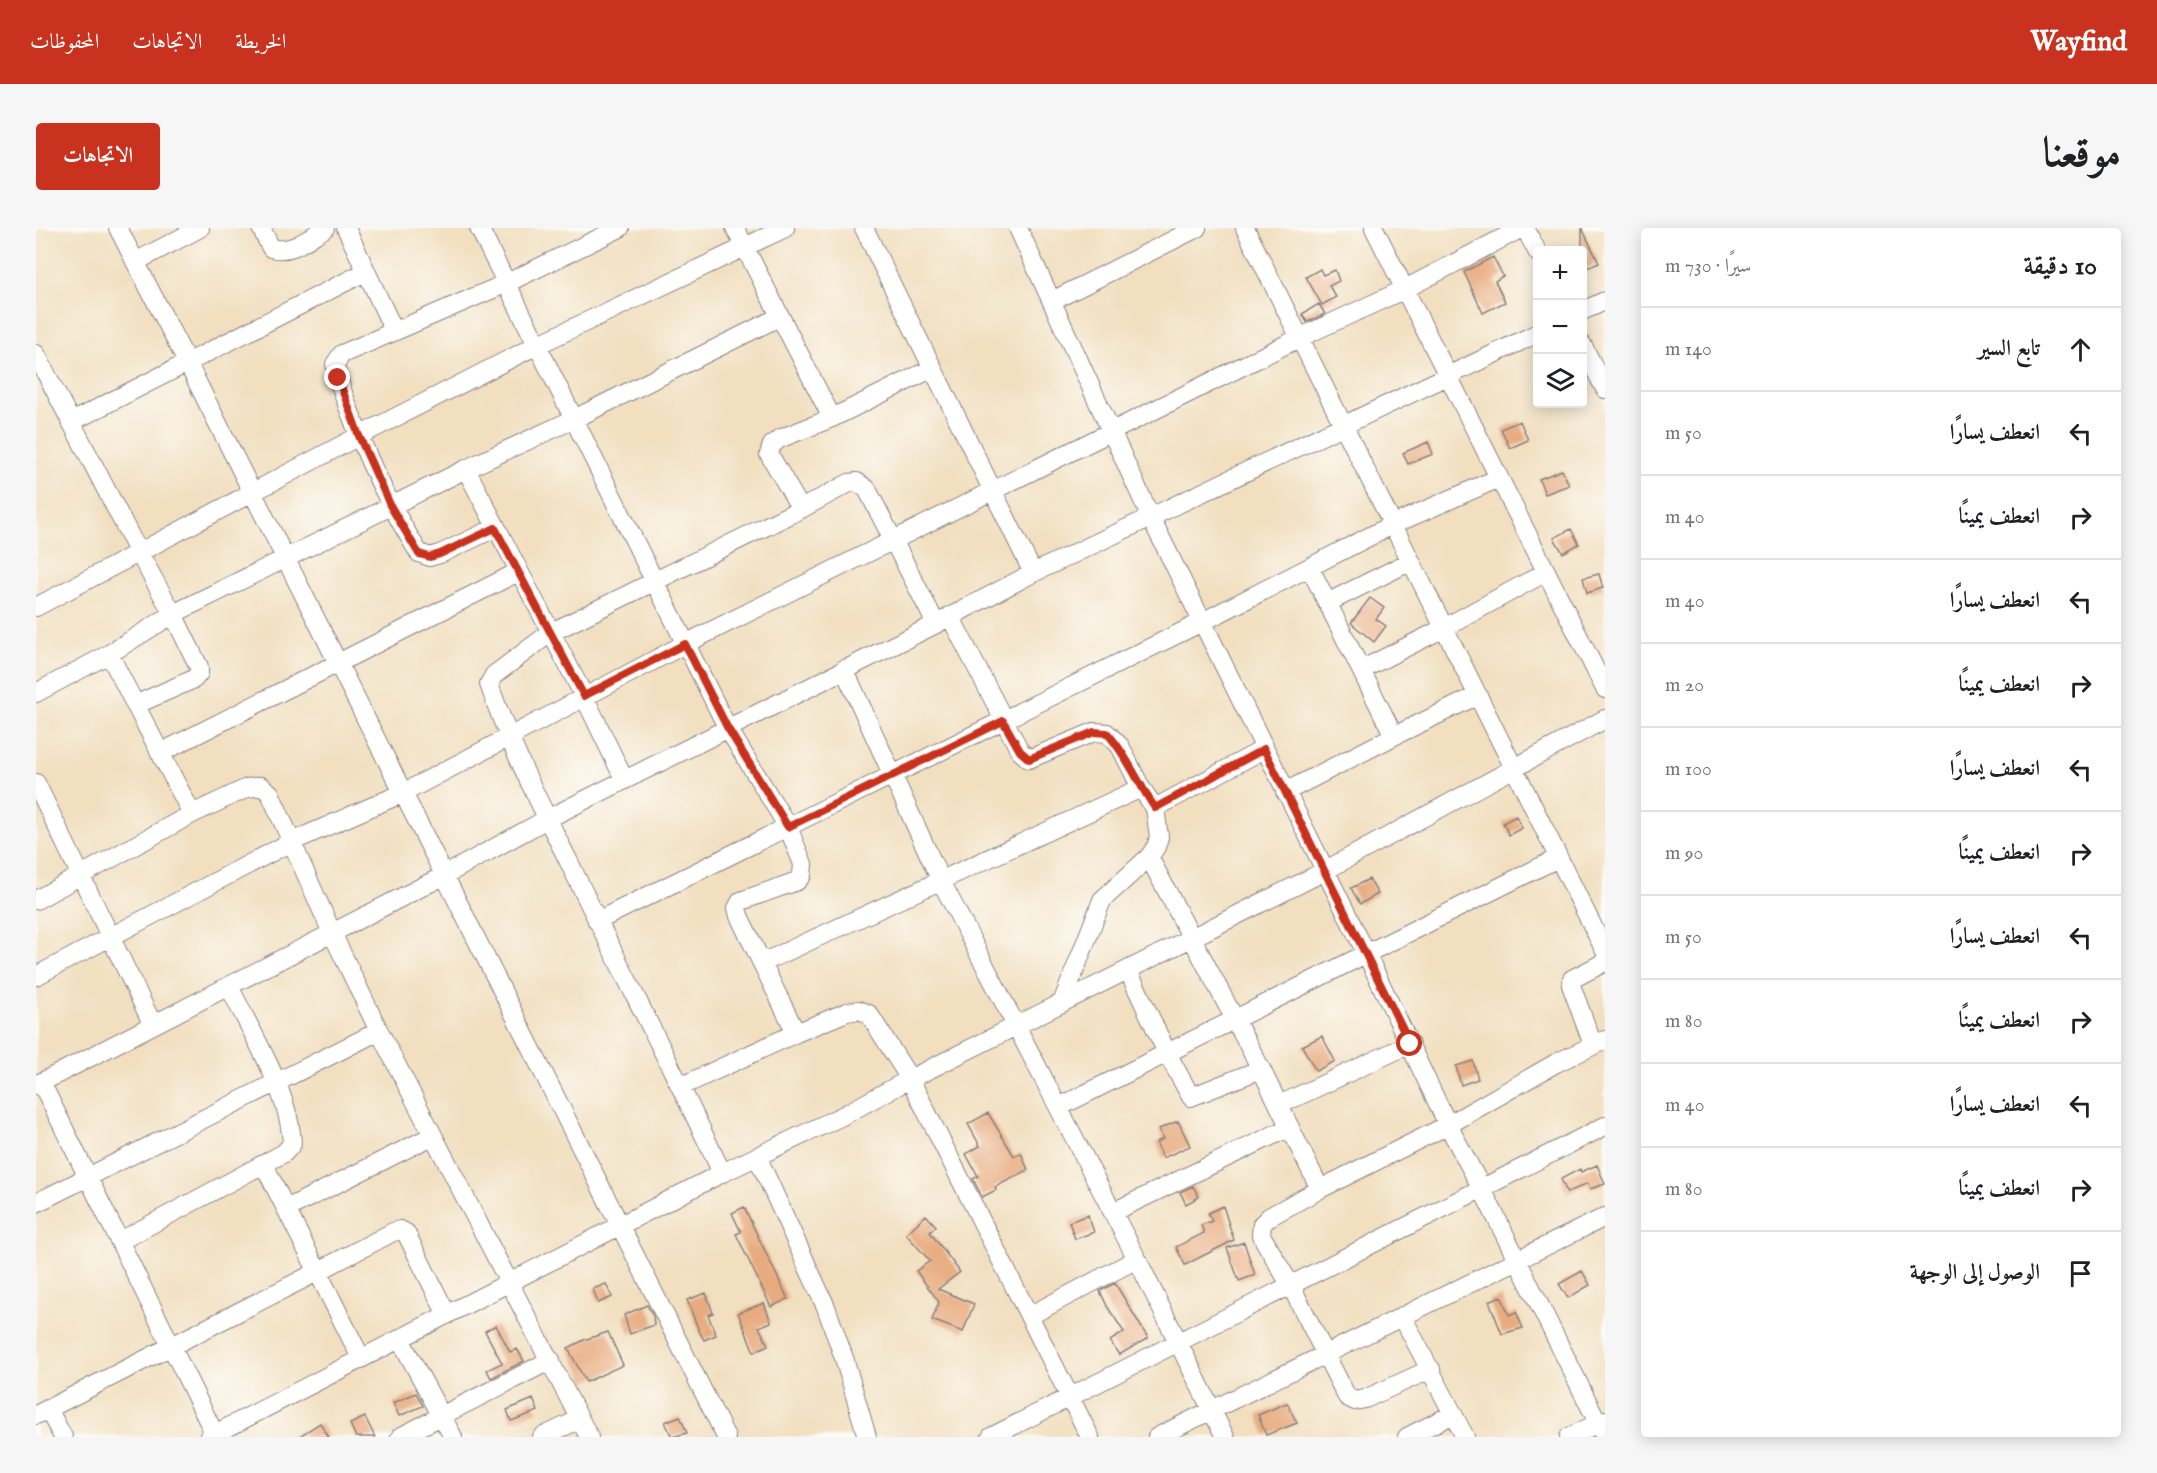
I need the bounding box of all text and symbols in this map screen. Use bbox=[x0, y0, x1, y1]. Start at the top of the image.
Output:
text: Wayfind bbox=[2030, 25, 2127, 60]
text: المحفوظات bbox=[30, 29, 99, 56]
text: الاتجاهات bbox=[132, 29, 202, 56]
text: الخريطة bbox=[235, 29, 286, 56]
button: الاتجاهات bbox=[36, 123, 160, 190]
text: موقعنا bbox=[2043, 128, 2121, 181]
map controls bbox=[1533, 246, 1587, 408]
button: + bbox=[1533, 246, 1587, 300]
text: 10 دقيقة bbox=[2024, 250, 2097, 283]
text: سيرًا · 730 m bbox=[1665, 254, 1751, 279]
button: − bbox=[1533, 300, 1587, 354]
icon: ahead bbox=[2064, 333, 2097, 366]
text: تابع السير bbox=[1978, 335, 2040, 363]
text: 140 m bbox=[1665, 337, 1712, 362]
button: layers bbox=[1533, 354, 1587, 408]
route end bbox=[324, 364, 350, 390]
icon: left bbox=[2064, 417, 2097, 450]
text: انعطف يسارًا bbox=[1950, 419, 2040, 447]
text: 50 m bbox=[1665, 421, 1702, 446]
icon: right bbox=[2064, 501, 2097, 534]
text: انعطف يمينًا bbox=[1959, 503, 2040, 531]
text: 40 m bbox=[1665, 505, 1704, 530]
icon: left bbox=[2064, 585, 2097, 618]
text: انعطف يسارًا bbox=[1950, 587, 2040, 615]
text: 40 m bbox=[1665, 589, 1704, 614]
icon: right bbox=[2064, 669, 2097, 702]
text: انعطف يمينًا bbox=[1959, 671, 2040, 699]
text: 20 m bbox=[1665, 673, 1704, 698]
icon: left bbox=[2064, 753, 2097, 786]
text: انعطف يسارًا bbox=[1950, 755, 2040, 783]
text: 100 m bbox=[1665, 757, 1712, 782]
icon: right bbox=[2064, 837, 2097, 870]
text: انعطف يمينًا bbox=[1959, 839, 2040, 867]
text: 90 m bbox=[1665, 841, 1703, 866]
icon: left bbox=[2064, 921, 2097, 954]
text: انعطف يسارًا bbox=[1950, 923, 2040, 951]
text: 50 m bbox=[1665, 925, 1702, 950]
icon: right bbox=[2064, 1005, 2097, 1038]
text: انعطف يمينًا bbox=[1959, 1007, 2040, 1035]
text: 80 m bbox=[1665, 1009, 1703, 1034]
route start bbox=[1396, 1030, 1422, 1056]
icon: left bbox=[2064, 1089, 2097, 1122]
text: انعطف يسارًا bbox=[1950, 1091, 2040, 1119]
text: 40 m bbox=[1665, 1093, 1704, 1118]
icon: right bbox=[2064, 1173, 2097, 1206]
text: انعطف يمينًا bbox=[1959, 1175, 2040, 1203]
text: 80 m bbox=[1665, 1177, 1703, 1202]
icon: arrive bbox=[2064, 1257, 2097, 1290]
text: الوصول إلى الوجهة bbox=[1910, 1259, 2040, 1287]

